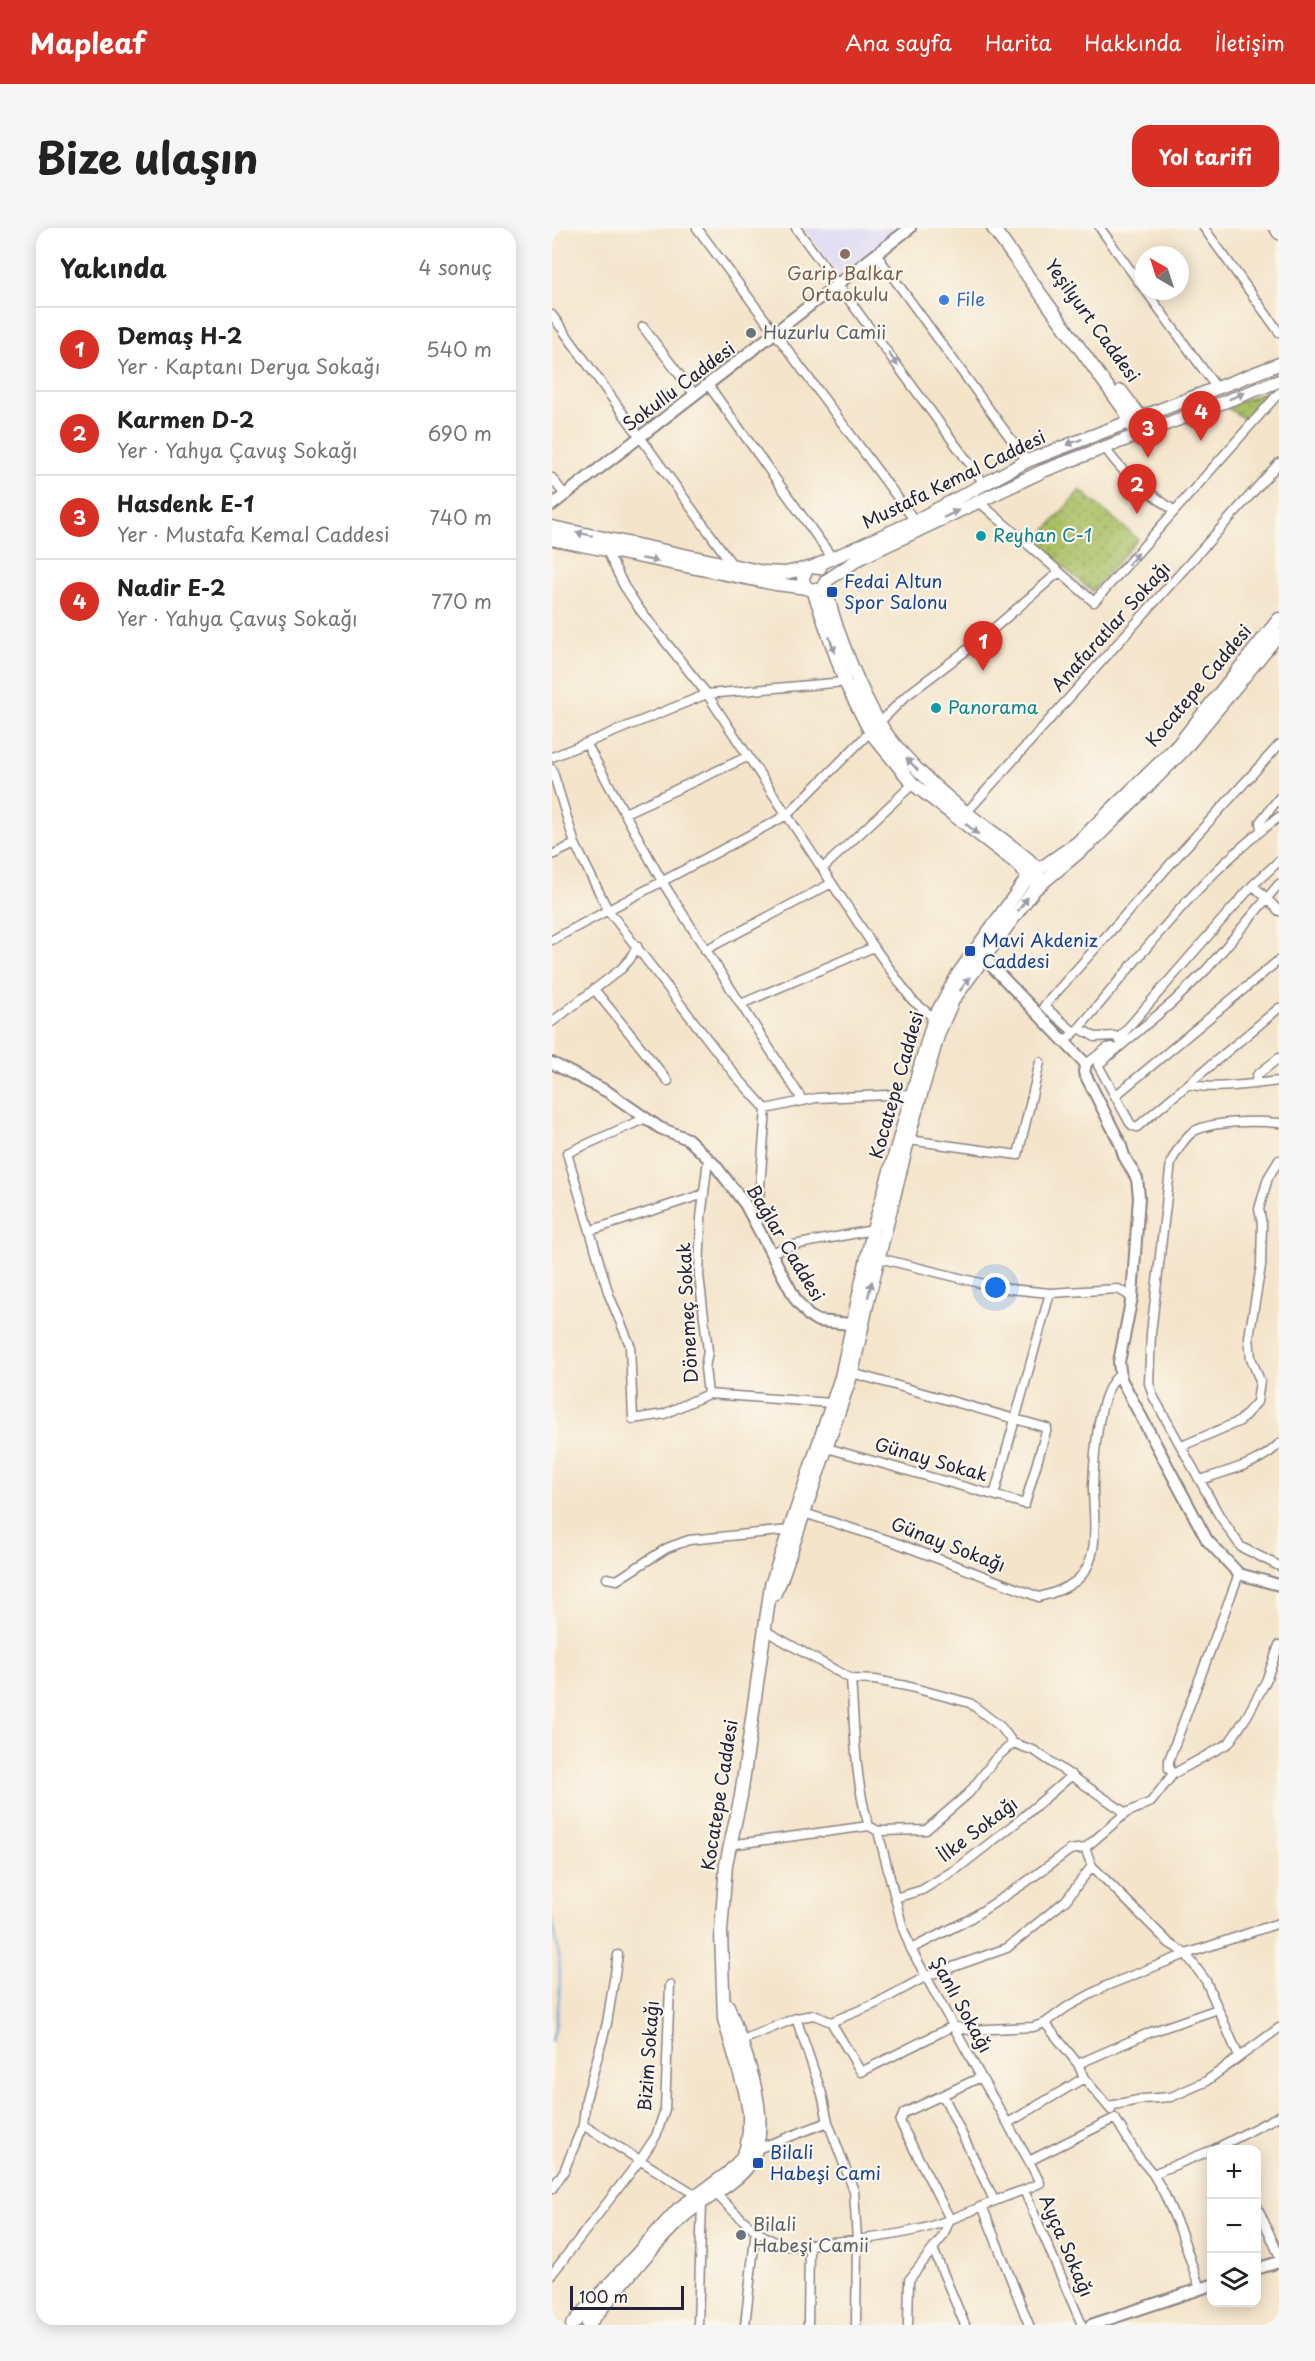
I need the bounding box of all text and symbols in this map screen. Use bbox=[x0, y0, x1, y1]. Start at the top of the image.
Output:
text: Mapleaf bbox=[30, 21, 146, 64]
text: Ana sayfa bbox=[845, 26, 952, 58]
text: Harita bbox=[985, 26, 1052, 58]
text: Hakkında bbox=[1085, 26, 1181, 58]
text: İletişim bbox=[1214, 26, 1285, 58]
text: Bize ulaşın bbox=[36, 125, 258, 188]
button: Yol tarifi bbox=[1132, 125, 1279, 187]
north arrow bbox=[1135, 246, 1189, 300]
marker: Garip Balkar Ortaokulu bbox=[838, 247, 852, 261]
text: Yakında bbox=[60, 248, 167, 287]
text: 4 sonuç bbox=[419, 252, 492, 282]
street label: Yeşilyurt Caddesi bbox=[1039, 253, 1147, 387]
place label: Garip Balkar Ortaokulu bbox=[787, 259, 903, 307]
place label: File bbox=[956, 285, 985, 312]
marker: File bbox=[937, 293, 951, 307]
text: Demaş H-2 bbox=[117, 318, 242, 351]
place label: Huzurlu Camii bbox=[763, 318, 886, 345]
marker: Huzurlu Camii bbox=[744, 326, 758, 340]
text: 1 bbox=[75, 334, 84, 364]
text: 540 m bbox=[426, 334, 492, 364]
street label: Sokullu Caddesi bbox=[616, 334, 740, 437]
text: Yer · Kaptanı Derya Sokağı bbox=[117, 351, 381, 381]
one-way arrow bbox=[887, 351, 899, 367]
one-way arrow bbox=[1228, 391, 1246, 400]
pin: 4 bbox=[1182, 392, 1220, 441]
text: Karmen D-2 bbox=[117, 402, 254, 435]
pin: 3 bbox=[1128, 408, 1168, 458]
text: 2 bbox=[72, 418, 87, 448]
text: 690 m bbox=[428, 418, 492, 448]
street label: Mustafa Kemal Caddesi bbox=[857, 422, 1050, 535]
text: Yer · Yahya Çavuş Sokağı bbox=[117, 435, 357, 465]
one-way arrow bbox=[1065, 438, 1083, 448]
pin: 2 bbox=[1118, 464, 1156, 514]
text: Hasdenk E-1 bbox=[117, 486, 254, 519]
text: 3 bbox=[73, 502, 86, 532]
text: 740 m bbox=[429, 502, 492, 532]
one-way arrow bbox=[943, 509, 960, 518]
text: Yer · Mustafa Kemal Caddesi bbox=[117, 519, 389, 549]
place label: Reyhan C-1 bbox=[993, 521, 1092, 548]
one-way arrow bbox=[575, 529, 594, 538]
marker: Reyhan C-1 bbox=[974, 529, 988, 543]
one-way arrow bbox=[1126, 552, 1139, 567]
one-way arrow bbox=[641, 555, 660, 564]
street label: Anafaratlar Sokağı bbox=[1044, 555, 1176, 697]
place label: Fedai Altun Spor Salonu bbox=[844, 567, 948, 615]
text: Nadir E-2 bbox=[117, 570, 225, 603]
marker: Fedai Altun Spor Salonu bbox=[825, 585, 839, 599]
text: 4 bbox=[73, 586, 86, 616]
text: 770 m bbox=[431, 586, 492, 616]
text: Yer · Yahya Çavuş Sokağı bbox=[117, 603, 357, 633]
street label: Kocatepe Caddesi bbox=[1139, 618, 1257, 752]
pin: 1 bbox=[964, 622, 1002, 671]
one-way arrow bbox=[827, 637, 837, 655]
place label: Panorama bbox=[948, 693, 1039, 720]
marker: Panorama bbox=[929, 701, 943, 715]
one-way arrow bbox=[906, 757, 920, 771]
one-way arrow bbox=[965, 823, 980, 835]
one-way arrow bbox=[1016, 897, 1028, 912]
place label: Mavi Akdeniz Caddesi bbox=[982, 926, 1098, 974]
marker: Mavi Akdeniz Caddesi bbox=[963, 944, 977, 958]
one-way arrow bbox=[959, 976, 971, 992]
street label: Kocatepe Caddesi bbox=[862, 1008, 930, 1162]
street label: Bağlar Caddesi bbox=[741, 1178, 832, 1306]
street label: Dönemeç Sokak bbox=[669, 1242, 704, 1384]
your location bbox=[981, 1273, 1010, 1302]
one-way arrow bbox=[866, 1280, 876, 1298]
street label: Günay Sokak bbox=[872, 1430, 991, 1488]
street label: Günay Sokağı bbox=[887, 1509, 1010, 1578]
street label: Kocatepe Caddesi bbox=[693, 1717, 744, 1872]
street label: İlke Sokağı bbox=[932, 1790, 1023, 1868]
street label: Şanlı Sokağı bbox=[925, 1951, 1000, 2057]
street label: Bizim Sokağı bbox=[630, 2000, 665, 2112]
place label: Bilali Habeşi Cami bbox=[770, 2138, 881, 2186]
map controls bbox=[1207, 2145, 1261, 2307]
button: + bbox=[1207, 2145, 1261, 2199]
marker: Bilali Habeşi Cami bbox=[751, 2156, 765, 2170]
street label: Ayça Sokağı bbox=[1034, 2190, 1101, 2301]
button: − bbox=[1207, 2199, 1261, 2253]
place label: Bilali Habeşi Camii bbox=[753, 2210, 869, 2258]
marker: Bilali Habeşi Camii bbox=[734, 2228, 748, 2242]
button: layers bbox=[1207, 2253, 1261, 2307]
scale bar bbox=[570, 2283, 684, 2310]
text: 100 m bbox=[579, 2284, 628, 2308]

